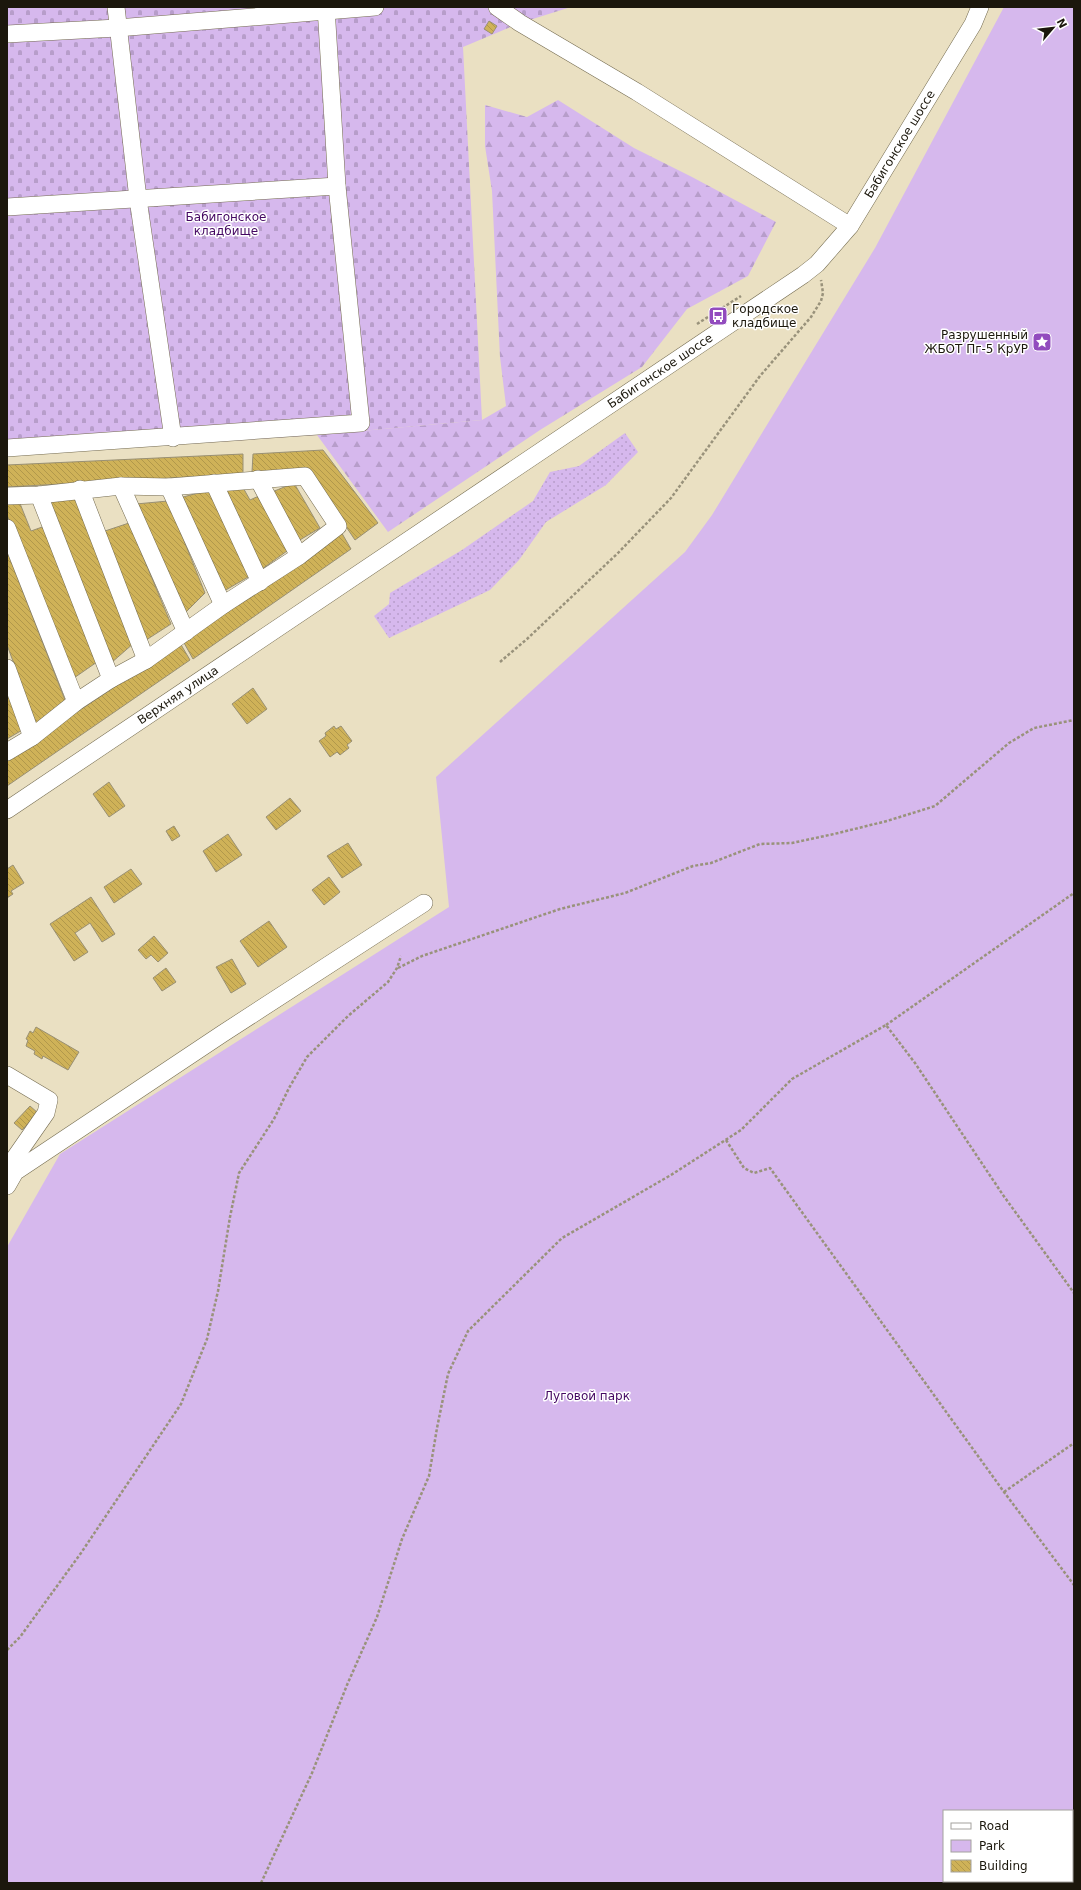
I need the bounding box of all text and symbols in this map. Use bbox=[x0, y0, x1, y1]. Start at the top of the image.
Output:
north arrow bbox=[1033, 8, 1073, 48]
text: N bbox=[1053, 16, 1069, 31]
street label: Бабигонское шоссе bbox=[862, 88, 938, 201]
park label: Бабигонское кладбище bbox=[186, 210, 266, 238]
place label: Городское кладбище bbox=[732, 302, 799, 330]
bus stop icon: Городское кладбище bbox=[707, 305, 729, 327]
place label: Разрушенный ЖБОТ Пг-5 КрУР bbox=[924, 328, 1028, 356]
street label: Бабигонское шоссе bbox=[605, 331, 715, 411]
place icon: Разрушенный ЖБОТ Пг-5 КрУР bbox=[1031, 331, 1053, 353]
street label: Верхняя улица bbox=[135, 663, 221, 727]
park label: Луговой парк bbox=[544, 1389, 630, 1403]
legend bbox=[943, 1810, 1073, 1882]
text: Road bbox=[979, 1819, 1009, 1833]
text: Park bbox=[979, 1839, 1005, 1853]
text: Building bbox=[979, 1859, 1028, 1873]

